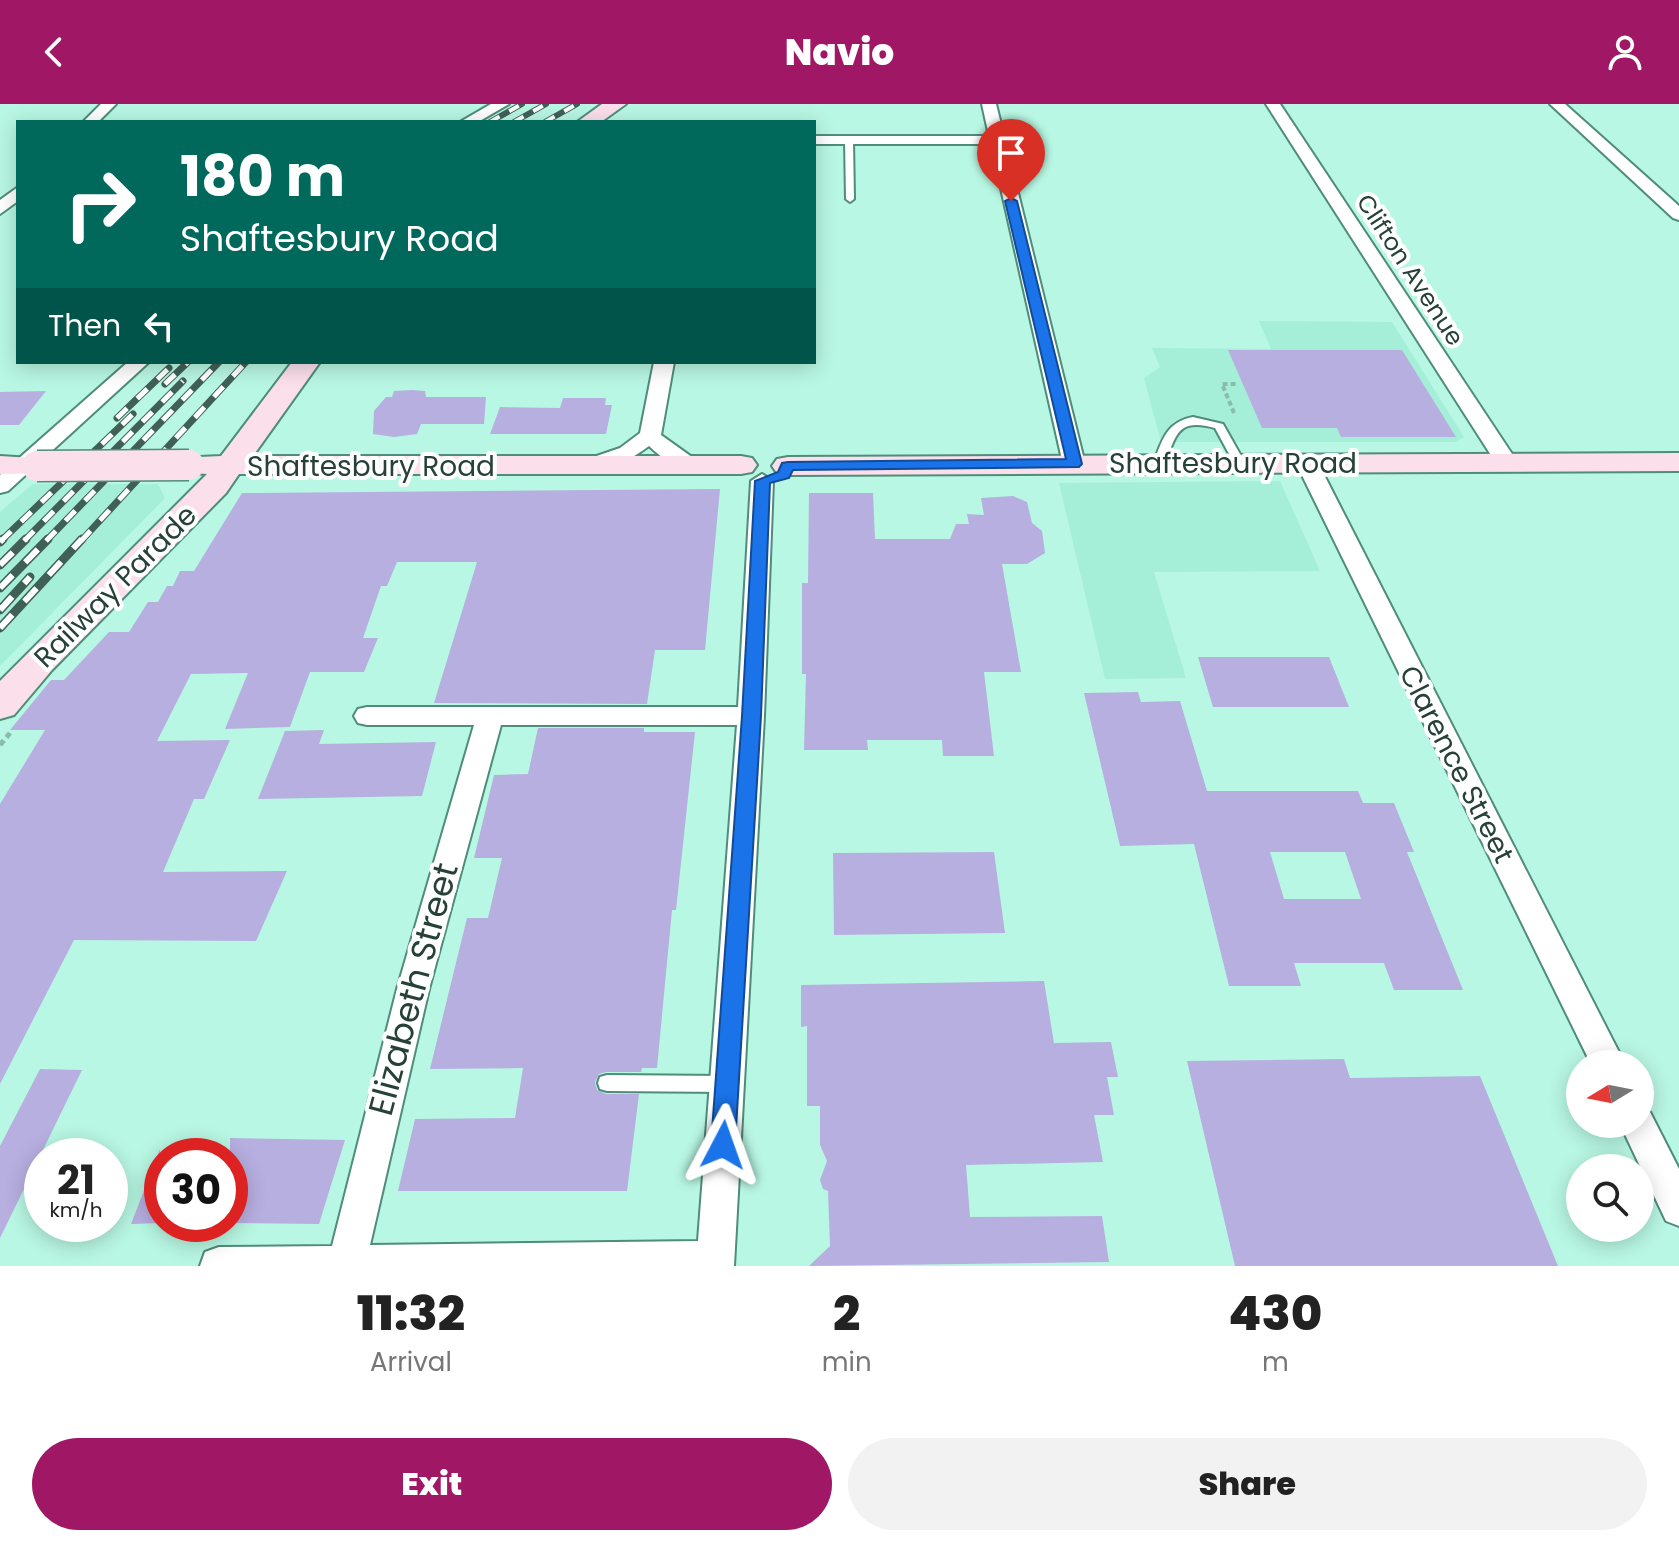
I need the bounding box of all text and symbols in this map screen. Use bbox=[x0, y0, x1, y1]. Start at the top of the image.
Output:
text: Navio bbox=[785, 27, 894, 78]
icon: back bbox=[32, 30, 76, 74]
icon: person bbox=[1603, 30, 1647, 74]
pin bbox=[977, 119, 1045, 201]
icon: arrive bbox=[989, 131, 1033, 175]
text: 180 m bbox=[180, 137, 345, 216]
icon: right bbox=[48, 152, 152, 256]
street label: Clifton Avenue bbox=[1349, 188, 1472, 352]
text: Shaftesbury Road bbox=[180, 213, 499, 264]
text: Then bbox=[48, 304, 121, 347]
icon: left bbox=[137, 304, 181, 348]
street label: Shaftesbury Road bbox=[1109, 444, 1357, 483]
street label: Shaftesbury Road bbox=[247, 447, 495, 486]
street label: Railway Parade bbox=[25, 496, 205, 676]
street label: Clarence Street bbox=[1390, 659, 1523, 870]
street label: Elizabeth Street bbox=[356, 857, 470, 1121]
north arrow bbox=[1566, 1050, 1654, 1138]
map controls bbox=[1566, 1050, 1654, 1242]
position arrow bbox=[681, 1103, 765, 1187]
speed limit sign: 30 bbox=[144, 1138, 248, 1242]
text: 21 bbox=[57, 1152, 95, 1208]
button: search bbox=[1566, 1154, 1654, 1242]
text: km/h bbox=[49, 1196, 103, 1224]
text: 11:32 bbox=[357, 1280, 465, 1347]
text: 2 bbox=[833, 1280, 860, 1347]
text: 430 bbox=[1228, 1280, 1322, 1347]
text: Arrival bbox=[370, 1344, 452, 1380]
text: min bbox=[822, 1344, 872, 1380]
text: m bbox=[1262, 1344, 1289, 1380]
button: Exit bbox=[32, 1438, 832, 1530]
button: Share bbox=[848, 1438, 1647, 1530]

